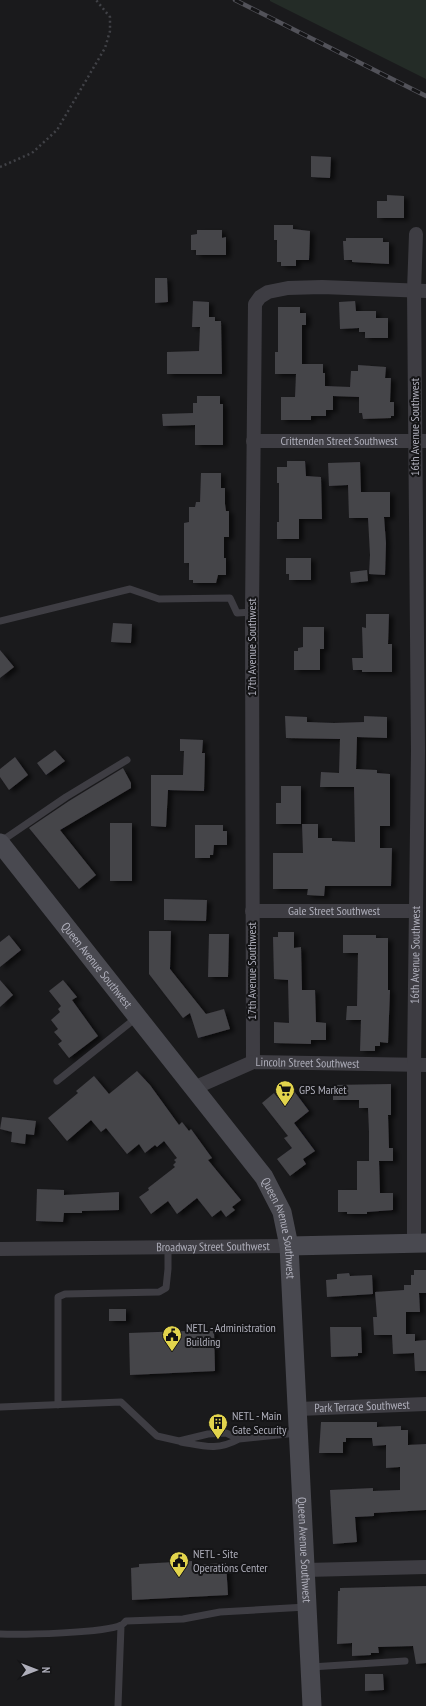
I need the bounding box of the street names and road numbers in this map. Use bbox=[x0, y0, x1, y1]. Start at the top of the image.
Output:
street label: 16th Avenue Southwest bbox=[407, 377, 422, 476]
street label: Crittenden Street Southwest bbox=[281, 433, 398, 448]
street label: 17th Avenue Southwest bbox=[244, 597, 259, 696]
street label: Gale Street Southwest bbox=[288, 903, 381, 918]
street label: 16th Avenue Southwest bbox=[407, 905, 423, 1004]
street label: Queen Avenue Southwest bbox=[59, 919, 136, 1012]
street label: 17th Avenue Southwest bbox=[244, 921, 259, 1020]
street label: Lincoln Street Southwest bbox=[256, 1054, 360, 1071]
street label: Queen Avenue Southwest bbox=[258, 1175, 299, 1280]
street label: Broadway Street Southwest bbox=[156, 1238, 271, 1254]
street label: Park Terrace Southwest bbox=[314, 1397, 411, 1415]
street label: Queen Avenue Southwest bbox=[295, 1497, 315, 1604]

